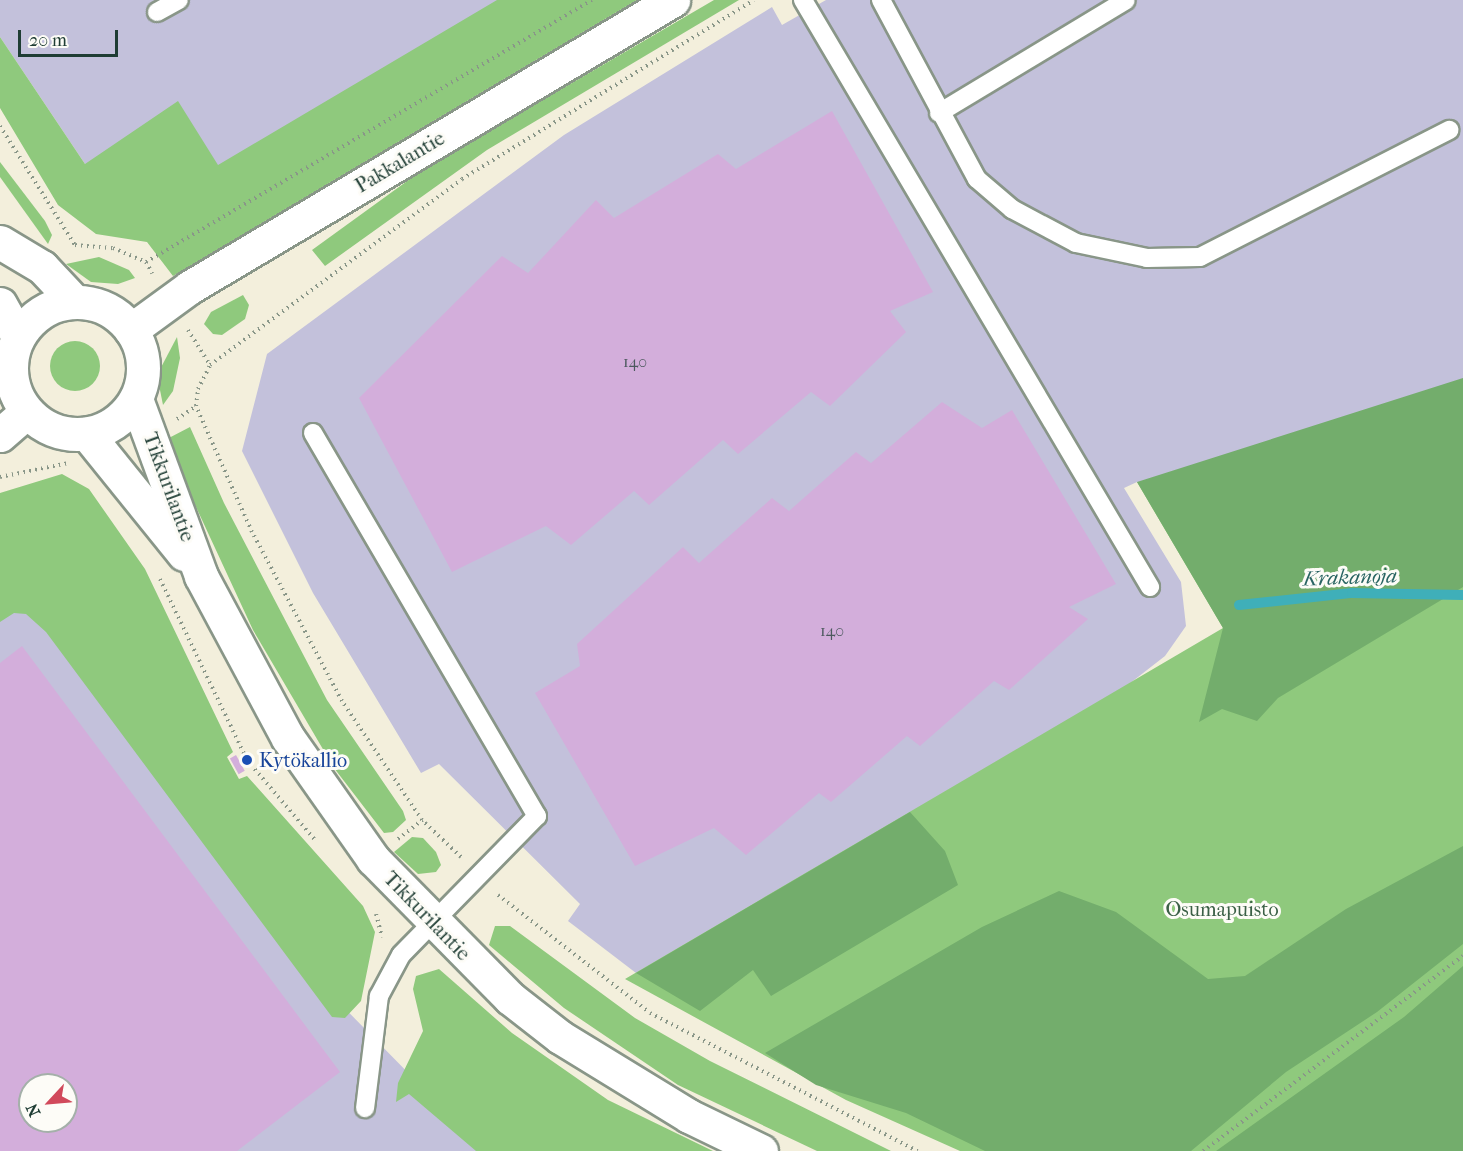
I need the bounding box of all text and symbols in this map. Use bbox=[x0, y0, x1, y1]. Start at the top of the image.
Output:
scale bar bbox=[21, 18, 122, 56]
text: 20 m bbox=[29, 30, 67, 51]
street label: Pakkalantie bbox=[351, 126, 449, 198]
house number: 140 bbox=[623, 352, 647, 372]
street label: Tikkurilantie bbox=[138, 429, 200, 545]
water label: Krakanoja bbox=[1303, 563, 1397, 591]
house number: 140 bbox=[820, 621, 844, 641]
place label: Kytökallio bbox=[259, 748, 347, 772]
marker: Kytökallio bbox=[240, 753, 254, 767]
street label: Tikkurilantie bbox=[379, 867, 475, 965]
park label: Osumapuisto bbox=[1165, 897, 1279, 921]
north arrow bbox=[18, 1073, 78, 1133]
text: N bbox=[22, 1101, 44, 1120]

